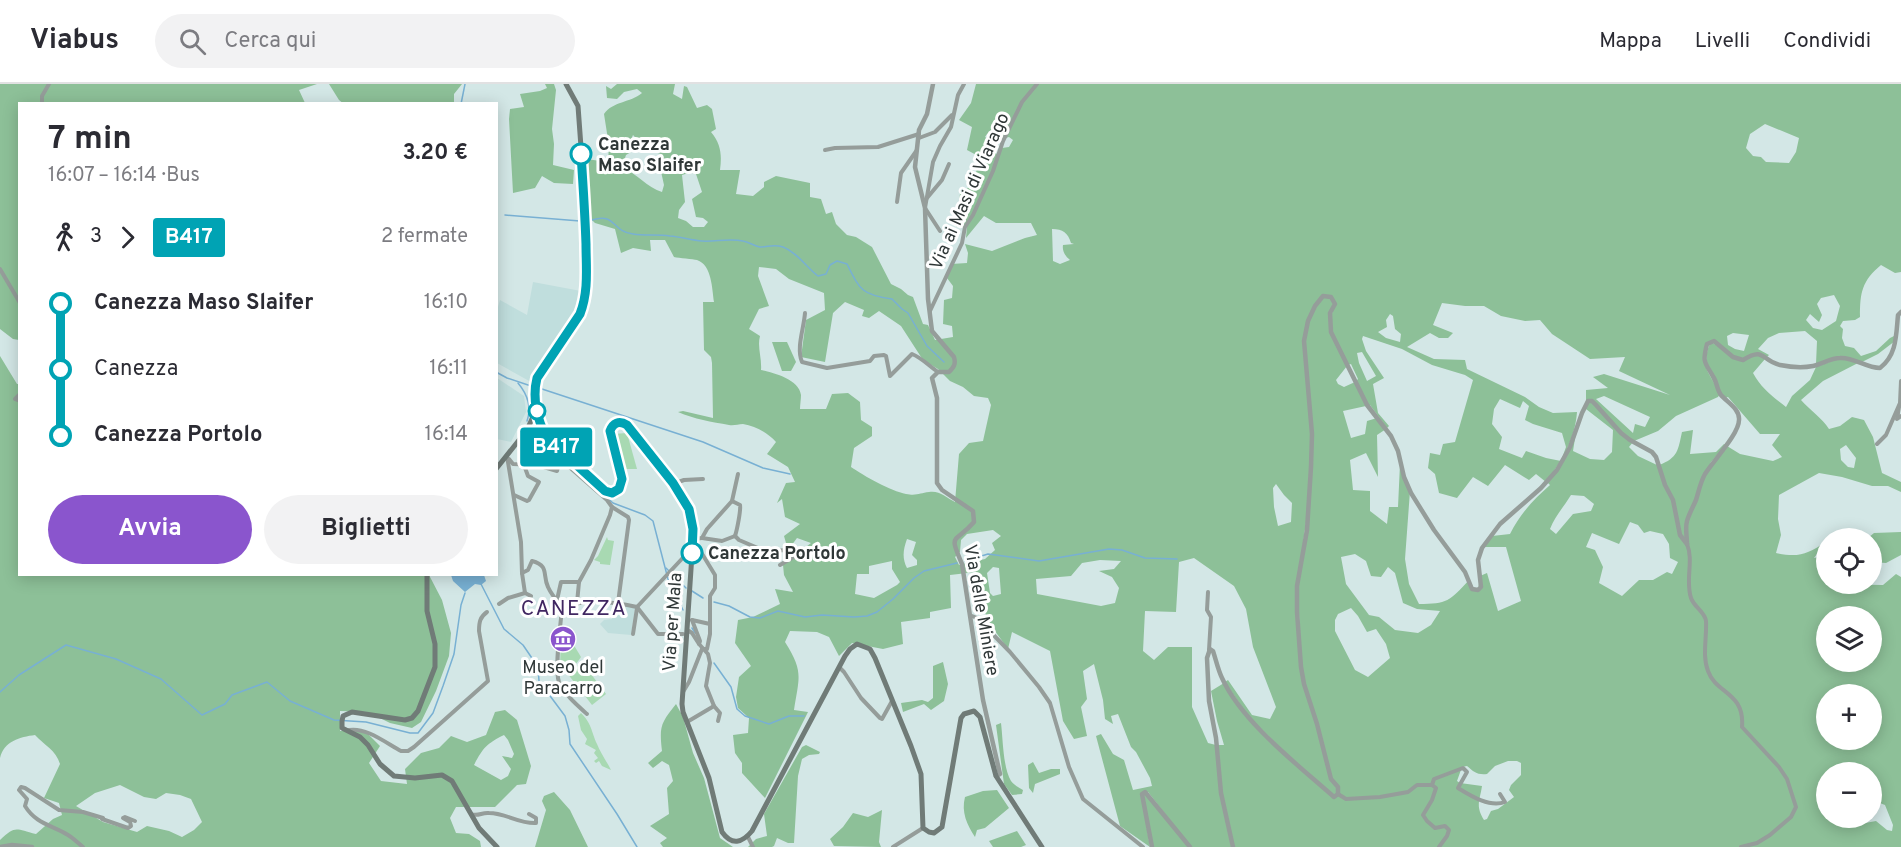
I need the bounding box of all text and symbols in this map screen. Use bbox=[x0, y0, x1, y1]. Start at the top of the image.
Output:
search box bbox=[155, 14, 575, 68]
text: Viabus bbox=[30, 23, 119, 59]
icon: search bbox=[176, 25, 209, 58]
text: Cerca qui bbox=[224, 28, 316, 55]
text: Mappa bbox=[1599, 28, 1662, 55]
text: Livelli bbox=[1695, 28, 1750, 55]
text: Condividi bbox=[1783, 28, 1871, 55]
street label: Via ai Masi di Viarago bbox=[925, 109, 1015, 274]
text: 7 min bbox=[48, 119, 132, 161]
place label: Canezza Maso Slaifer bbox=[598, 134, 702, 178]
text: 3.20 € bbox=[403, 140, 468, 167]
marker: Canezza Maso Slaifer bbox=[570, 143, 592, 165]
text: 16:07 – 16:14 · Bus bbox=[48, 163, 200, 189]
icon: walk bbox=[48, 221, 81, 254]
icon: forward bbox=[111, 221, 144, 254]
text: 3 bbox=[90, 224, 102, 250]
text: B417 bbox=[165, 224, 213, 251]
text: 2 fermate bbox=[381, 224, 468, 250]
text: Canezza Maso Slaifer bbox=[94, 290, 313, 317]
text: 16:10 bbox=[424, 290, 468, 316]
text: Canezza bbox=[94, 356, 178, 383]
text: 16:11 bbox=[429, 356, 468, 382]
unlabelled marker bbox=[528, 402, 546, 420]
text: Canezza Portolo bbox=[94, 422, 262, 449]
text: 16:14 bbox=[425, 422, 468, 448]
line badge: B417 bbox=[514, 428, 598, 466]
text: B417 bbox=[532, 434, 580, 461]
button: Avvia bbox=[48, 495, 252, 564]
button: Biglietti bbox=[264, 495, 468, 564]
map controls bbox=[1816, 528, 1882, 828]
button: locate bbox=[1816, 528, 1882, 594]
marker: Canezza Portolo bbox=[681, 542, 703, 564]
place label: Canezza Portolo bbox=[708, 543, 846, 566]
street label: Via delle Miniere bbox=[958, 543, 1003, 678]
street label: Via per Mala bbox=[659, 572, 688, 672]
district label: CANEZZA bbox=[521, 596, 627, 623]
button: layers bbox=[1816, 606, 1882, 672]
museum icon: Museo del Paracarro bbox=[548, 624, 578, 654]
place label: Museo del Paracarro bbox=[522, 657, 604, 701]
button: + bbox=[1816, 684, 1882, 750]
button: − bbox=[1816, 762, 1882, 828]

